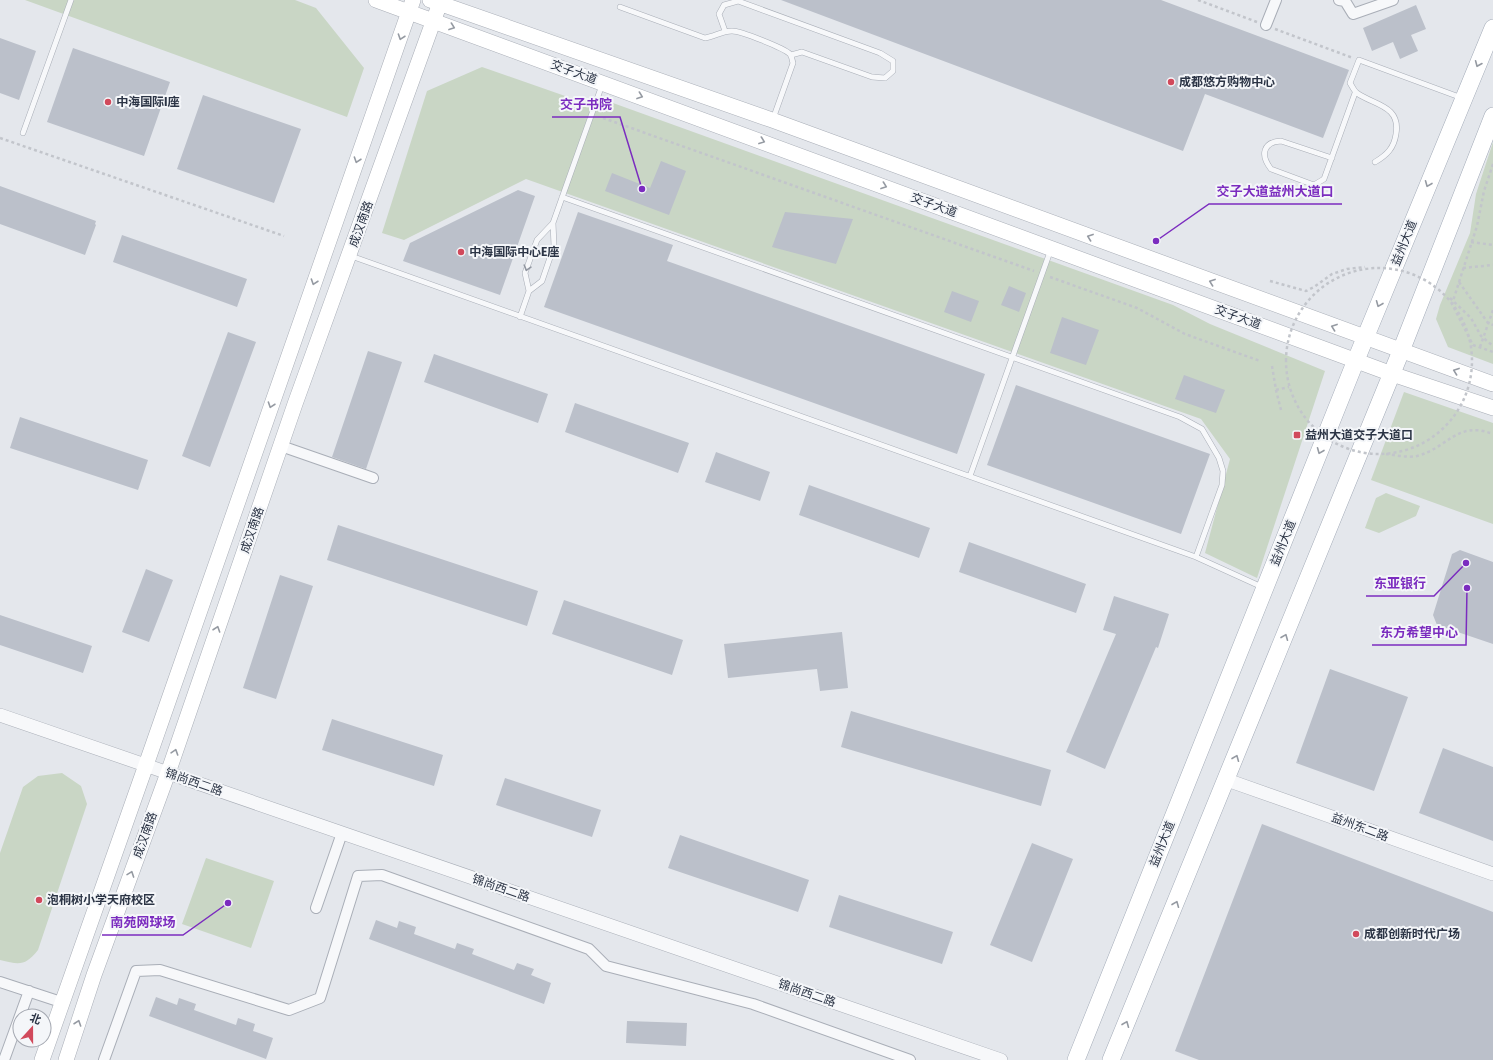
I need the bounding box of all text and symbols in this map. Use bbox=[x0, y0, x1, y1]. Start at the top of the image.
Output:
one-way arrow bbox=[448, 22, 455, 30]
one-way arrow bbox=[397, 33, 405, 40]
street label: 交子大道 bbox=[549, 57, 599, 87]
one-way arrow bbox=[1475, 59, 1483, 67]
place label: 成都悠方购物中心 bbox=[1179, 75, 1275, 89]
marker: 成都悠方购物中心 bbox=[1166, 77, 1176, 87]
one-way arrow bbox=[636, 91, 643, 100]
callout: 交子书院 bbox=[552, 92, 620, 117]
place label: 中海国际I座 bbox=[116, 95, 180, 109]
marker: 中海国际I座 bbox=[103, 97, 113, 107]
text: 交子书院 bbox=[560, 97, 612, 112]
one-way arrow bbox=[758, 136, 765, 145]
one-way arrow bbox=[354, 156, 362, 163]
callout: 交子大道益州大道口 bbox=[1209, 179, 1342, 204]
one-way arrow bbox=[1425, 180, 1433, 187]
one-way arrow bbox=[880, 181, 887, 189]
text: 交子大道益州大道口 bbox=[1216, 184, 1334, 199]
street label: 交子大道 bbox=[909, 190, 959, 220]
street label: 成汉南路 bbox=[346, 199, 376, 249]
street label: 益州大道 bbox=[1389, 218, 1419, 268]
one-way arrow bbox=[1087, 233, 1094, 242]
place label: 中海国际中心E座 bbox=[469, 245, 559, 259]
marker: 中海国际中心E座 bbox=[456, 247, 466, 257]
one-way arrow bbox=[523, 264, 532, 271]
one-way arrow bbox=[1209, 278, 1216, 286]
one-way arrow bbox=[311, 279, 319, 286]
one-way arrow bbox=[1376, 300, 1384, 308]
street label: 交子大道 bbox=[1213, 302, 1263, 332]
one-way arrow bbox=[1331, 323, 1338, 331]
one-way arrow bbox=[1453, 367, 1460, 376]
one-way arrow bbox=[267, 401, 276, 408]
place label: 益州大道交子大道口 bbox=[1305, 428, 1413, 442]
marker: 益州大道交子大道口 bbox=[1292, 430, 1302, 440]
one-way arrow bbox=[1316, 447, 1324, 454]
street label: 成汉南路 bbox=[238, 505, 266, 555]
street label: 益州大道 bbox=[1268, 518, 1298, 568]
callout: 东亚银行 bbox=[1366, 571, 1434, 596]
text: 东亚银行 bbox=[1374, 576, 1426, 591]
callout: 东方希望中心 bbox=[1372, 620, 1466, 645]
text: 东方希望中心 bbox=[1380, 625, 1458, 640]
one-way arrow bbox=[213, 626, 221, 633]
one-way arrow bbox=[1281, 634, 1289, 641]
one-way arrow bbox=[170, 749, 179, 756]
one-way arrow bbox=[1231, 754, 1239, 762]
street label: 锦尚西二路 bbox=[163, 766, 225, 798]
street label: 成汉南路 bbox=[130, 810, 160, 860]
street label: 益州东二路 bbox=[1329, 810, 1391, 844]
street label: 益州大道 bbox=[1147, 819, 1177, 869]
one-way arrow bbox=[126, 871, 135, 878]
street label: 锦尚西二路 bbox=[470, 872, 532, 904]
place label: 泡桐树小学天府校区 bbox=[47, 893, 155, 907]
marker: 泡桐树小学天府校区 bbox=[34, 895, 44, 905]
one-way arrow bbox=[1171, 900, 1179, 908]
callout: 南苑网球场 bbox=[102, 910, 183, 935]
text: 南苑网球场 bbox=[110, 915, 176, 930]
place label: 成都创新时代广场 bbox=[1364, 927, 1460, 941]
marker: 成都创新时代广场 bbox=[1351, 929, 1361, 939]
street label: 锦尚西二路 bbox=[776, 977, 838, 1009]
north arrow bbox=[12, 1008, 52, 1048]
text: 北 bbox=[28, 1011, 43, 1027]
one-way arrow bbox=[73, 1020, 82, 1027]
one-way arrow bbox=[1122, 1021, 1130, 1028]

